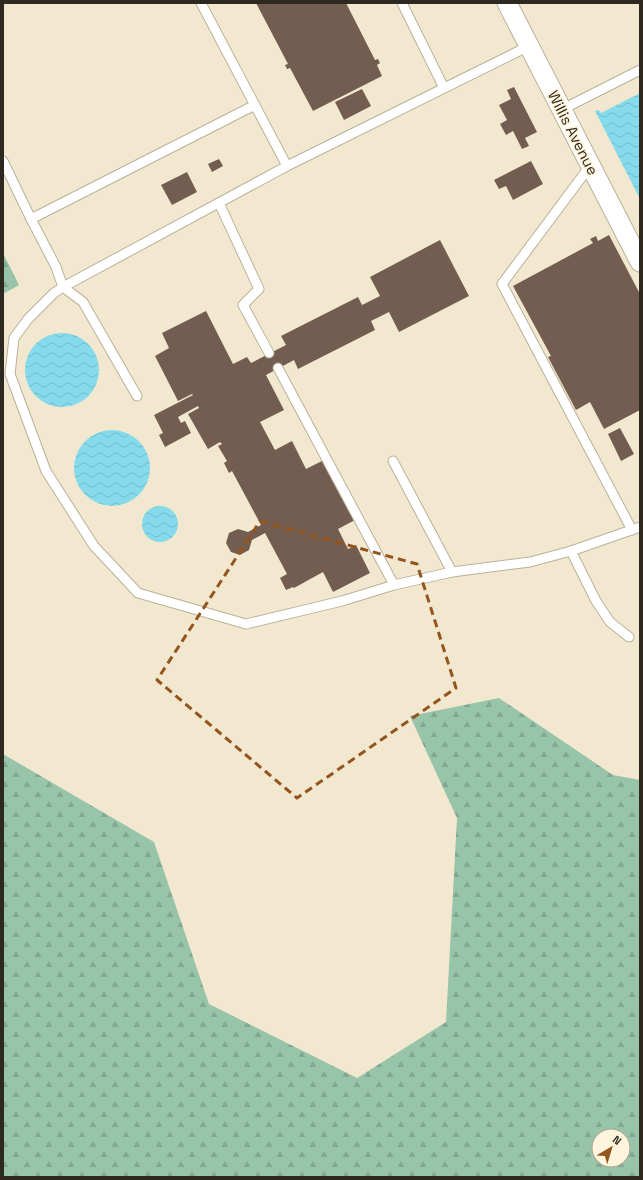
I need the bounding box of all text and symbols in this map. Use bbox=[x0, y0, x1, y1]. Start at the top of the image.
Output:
street label: Willis Avenue bbox=[544, 87, 603, 178]
north arrow bbox=[591, 1128, 631, 1168]
text: N bbox=[610, 1132, 624, 1148]

